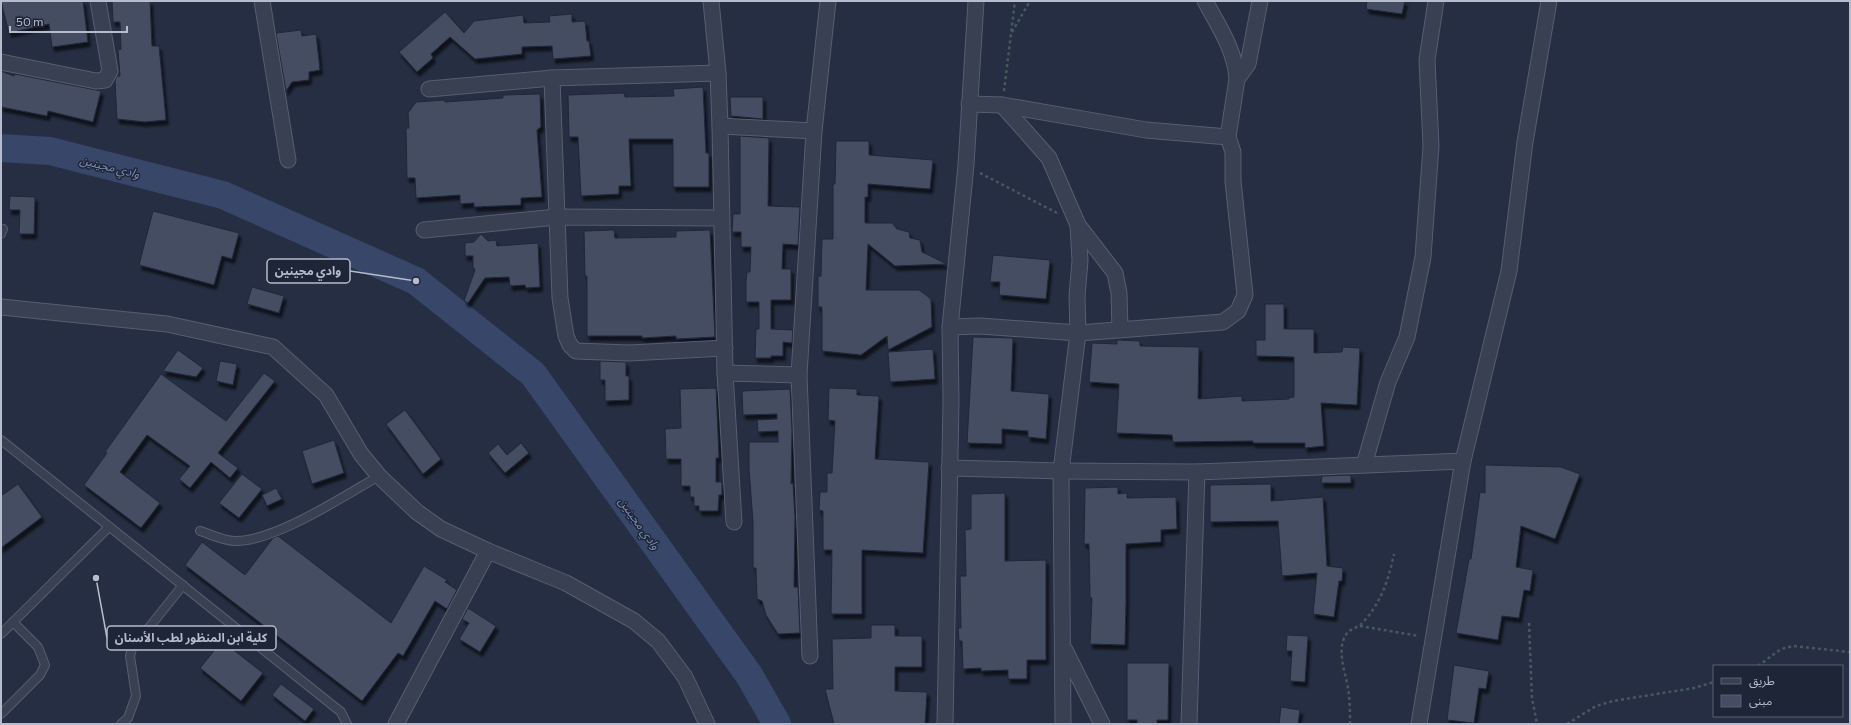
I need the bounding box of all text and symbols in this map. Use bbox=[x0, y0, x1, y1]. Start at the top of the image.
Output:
scale bar bbox=[10, 8, 127, 34]
text: 50 m bbox=[16, 14, 44, 28]
water label: وادي مجينين bbox=[78, 152, 142, 184]
callout: وادي مجينين bbox=[267, 259, 350, 283]
text: وادي مجينين bbox=[275, 263, 341, 281]
water label: وادي مجينين bbox=[613, 494, 664, 555]
callout: كلية ابن المنظور لطب الأسنان bbox=[107, 626, 276, 650]
text: كلية ابن المنظور لطب الأسنان bbox=[115, 630, 268, 645]
legend bbox=[1713, 665, 1843, 717]
text: طريق bbox=[1749, 673, 1775, 689]
text: مبنى bbox=[1749, 693, 1772, 708]

